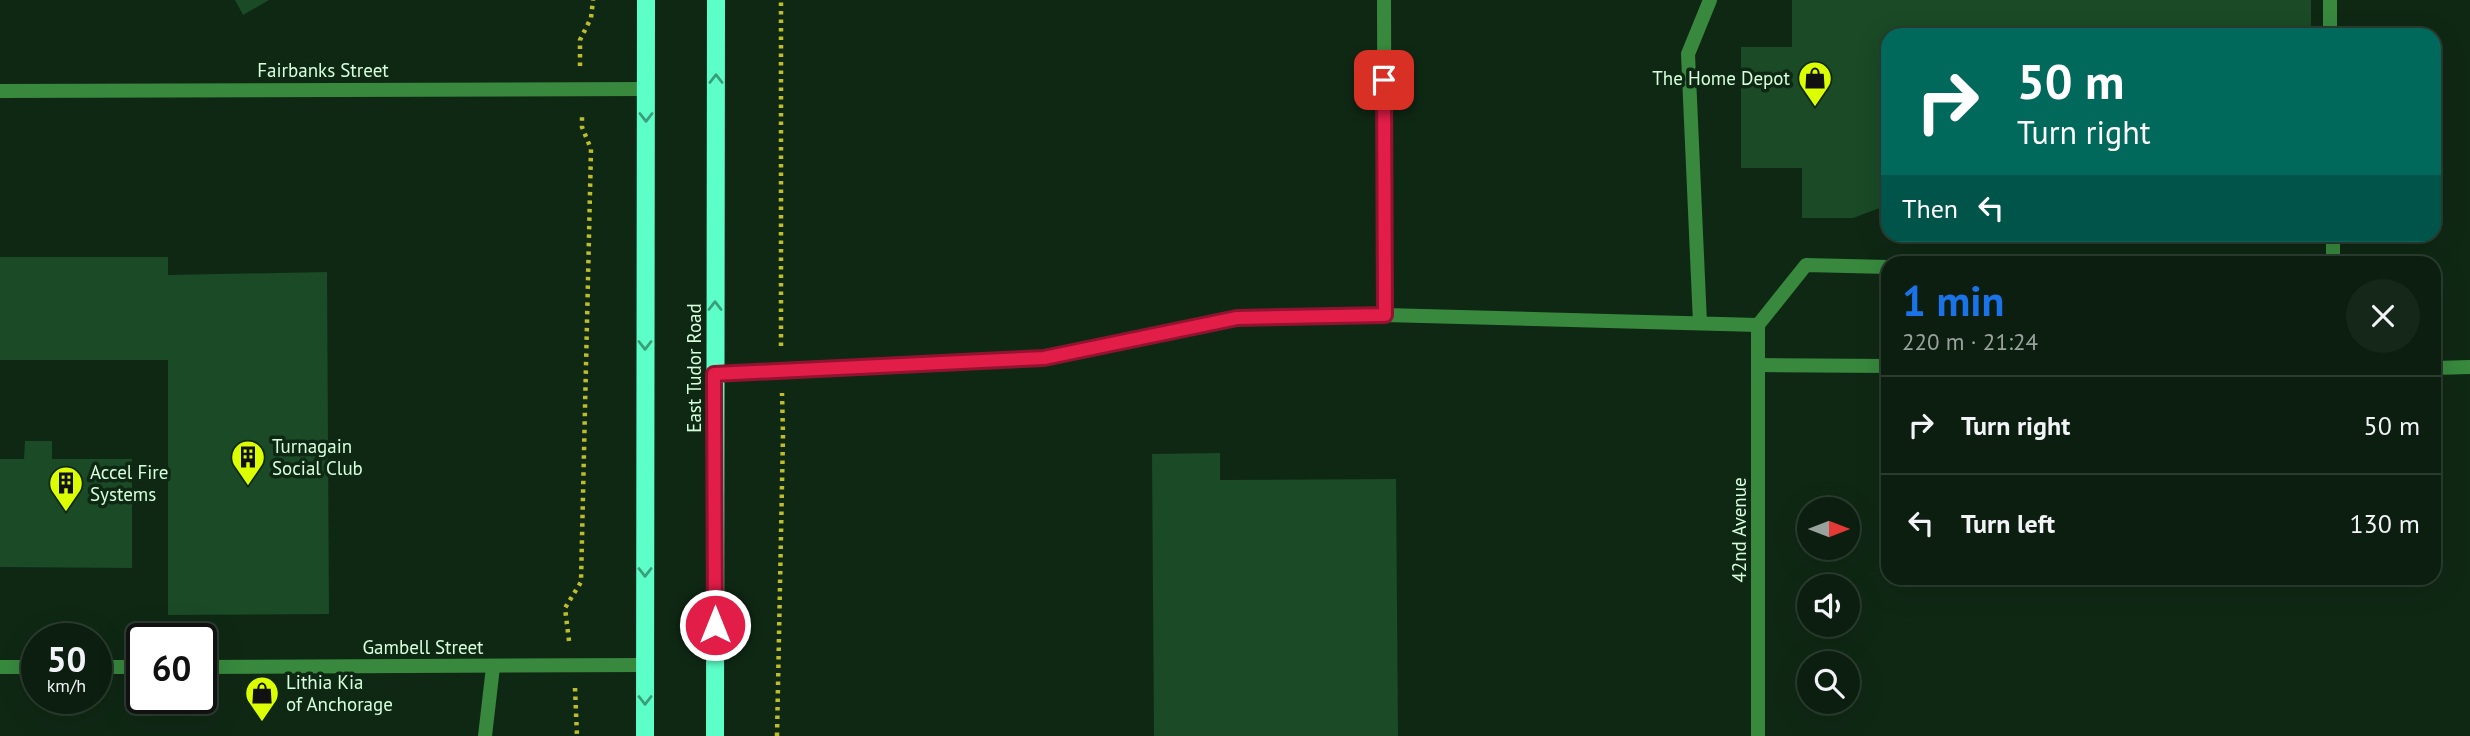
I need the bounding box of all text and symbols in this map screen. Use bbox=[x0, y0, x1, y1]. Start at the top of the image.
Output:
text: 50 m bbox=[2017, 49, 2124, 113]
pin bbox=[1354, 50, 1414, 110]
icon: right bbox=[1902, 56, 1993, 147]
street label: Fairbanks Street bbox=[257, 58, 389, 82]
shop icon: The Home Depot bbox=[1796, 59, 1834, 108]
icon: arrive bbox=[1365, 61, 1403, 99]
place label: The Home Depot bbox=[1652, 66, 1791, 90]
one-way arrow bbox=[708, 73, 724, 83]
text: Turn right bbox=[2017, 111, 2151, 153]
one-way arrow bbox=[638, 112, 654, 123]
icon: left bbox=[1972, 189, 2010, 227]
text: Then bbox=[1902, 192, 1958, 225]
text: 1 min bbox=[1902, 273, 2004, 328]
button: close bbox=[2346, 279, 2420, 353]
one-way arrow bbox=[707, 300, 723, 311]
street label: East Tudor Road bbox=[682, 303, 706, 433]
text: 220 m · 21:24 bbox=[1902, 327, 2038, 356]
one-way arrow bbox=[637, 340, 653, 350]
icon: right bbox=[1902, 406, 1940, 444]
text: Turn right bbox=[1961, 409, 2070, 442]
text: 50 m bbox=[2364, 409, 2420, 442]
place label: Turnagain Social Club bbox=[272, 434, 363, 480]
building icon: Turnagain Social Club bbox=[229, 438, 267, 487]
place label: Accel Fire Systems bbox=[90, 460, 168, 506]
building icon: Accel Fire Systems bbox=[47, 464, 85, 513]
street label: 42nd Avenue bbox=[1727, 477, 1751, 583]
north arrow bbox=[1797, 497, 1860, 560]
map controls bbox=[1797, 497, 1860, 714]
icon: left bbox=[1902, 504, 1940, 542]
text: Turn left bbox=[1961, 507, 2055, 540]
text: 130 m bbox=[2349, 507, 2420, 540]
one-way arrow bbox=[637, 567, 653, 578]
button: sound bbox=[1797, 574, 1860, 637]
position arrow bbox=[678, 588, 752, 662]
speed limit sign: 60 bbox=[126, 623, 217, 714]
street label: Gambell Street bbox=[362, 635, 484, 659]
text: 50 bbox=[47, 636, 86, 682]
button: search bbox=[1797, 651, 1860, 714]
place label: Lithia Kia of Anchorage bbox=[286, 670, 393, 716]
text: km/h bbox=[47, 674, 86, 697]
shop icon: Lithia Kia of Anchorage bbox=[243, 674, 281, 723]
one-way arrow bbox=[637, 696, 653, 706]

